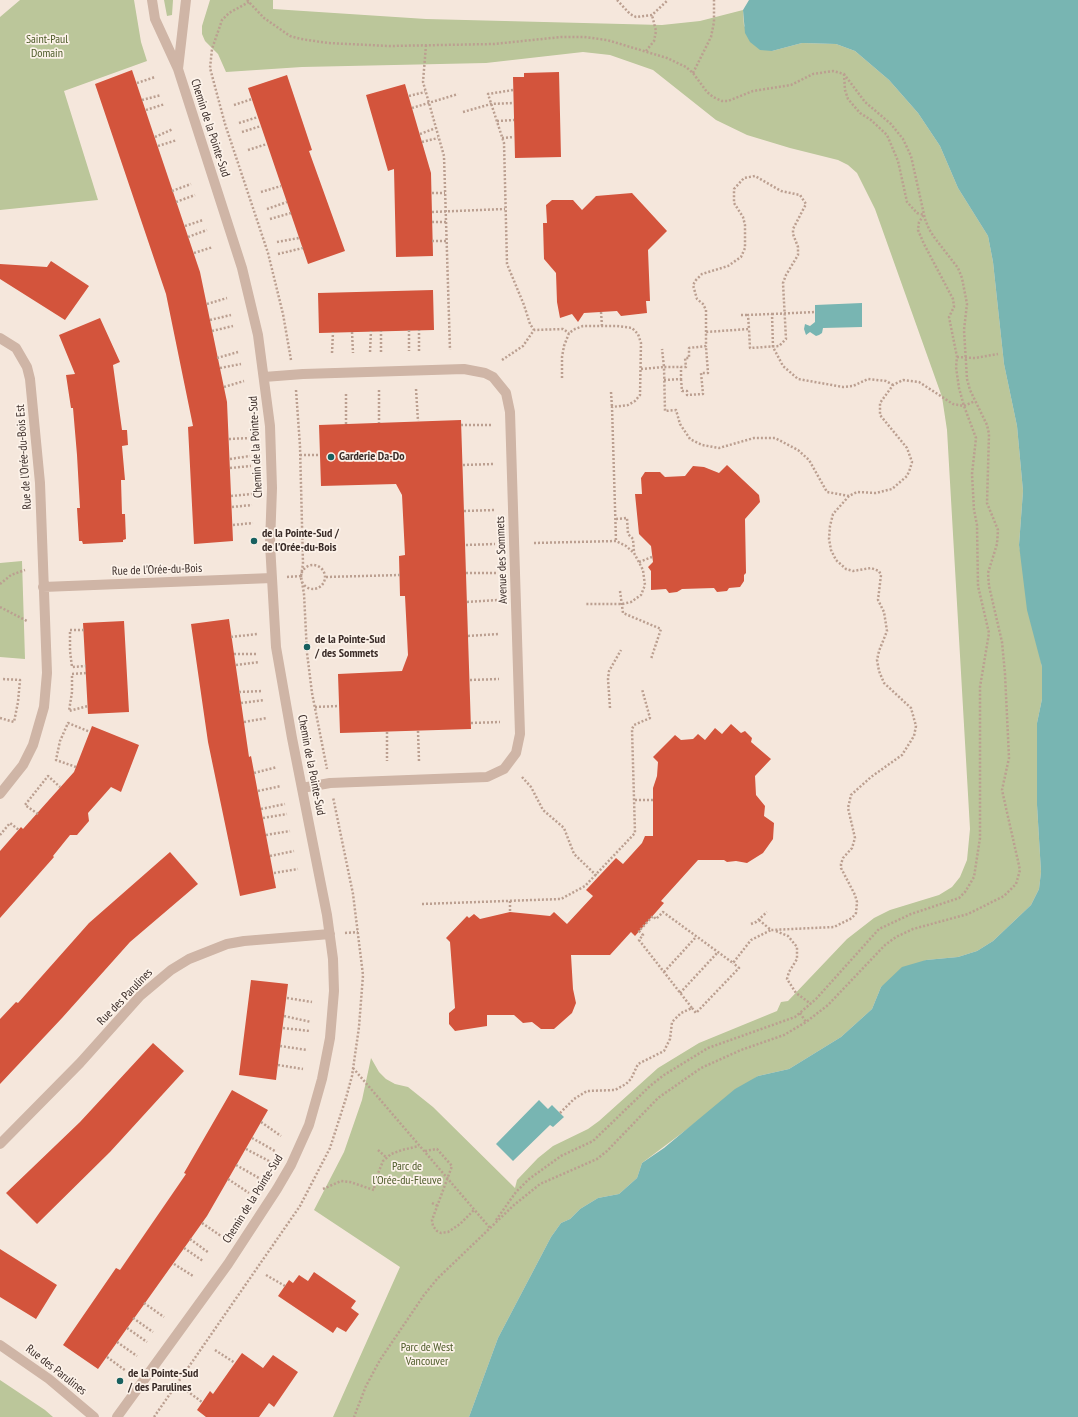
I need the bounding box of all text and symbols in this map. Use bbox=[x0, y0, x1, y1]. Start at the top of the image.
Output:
park label: Saint-Paul Domain bbox=[26, 33, 68, 61]
street label: Chemin de la Pointe-Sud bbox=[187, 77, 233, 179]
street label: Chemin de la Pointe-Sud bbox=[246, 396, 266, 498]
street label: Rue de l'Orée-du-Bois Est bbox=[13, 404, 35, 510]
place label: Garderie Da-Do bbox=[339, 450, 404, 464]
marker: Garderie Da-Do bbox=[326, 452, 336, 462]
street label: Avenue des Sommets bbox=[493, 516, 511, 604]
place label: de la Pointe-Sud / de l'Orée-du-Bois bbox=[262, 527, 339, 555]
marker: de la Pointe-Sud / de l'Orée-du-Bois bbox=[249, 536, 259, 546]
street label: Rue de l'Orée-du-Bois bbox=[112, 561, 202, 579]
place label: de la Pointe-Sud / des Sommets bbox=[315, 633, 385, 661]
marker: de la Pointe-Sud / des Sommets bbox=[302, 642, 312, 652]
street label: Chemin de la Pointe-Sud bbox=[294, 714, 328, 816]
street label: Rue des Parulines bbox=[94, 966, 156, 1028]
street label: Chemin de la Pointe-Sud bbox=[220, 1152, 286, 1246]
park label: Parc de l'Orée-du-Fleuve bbox=[372, 1160, 442, 1188]
park label: Parc de West Vancouver bbox=[401, 1341, 453, 1369]
street label: Rue des Parulines bbox=[23, 1342, 89, 1398]
place label: de la Pointe-Sud / des Parulines bbox=[128, 1367, 198, 1395]
marker: de la Pointe-Sud / des Parulines bbox=[115, 1376, 125, 1386]

